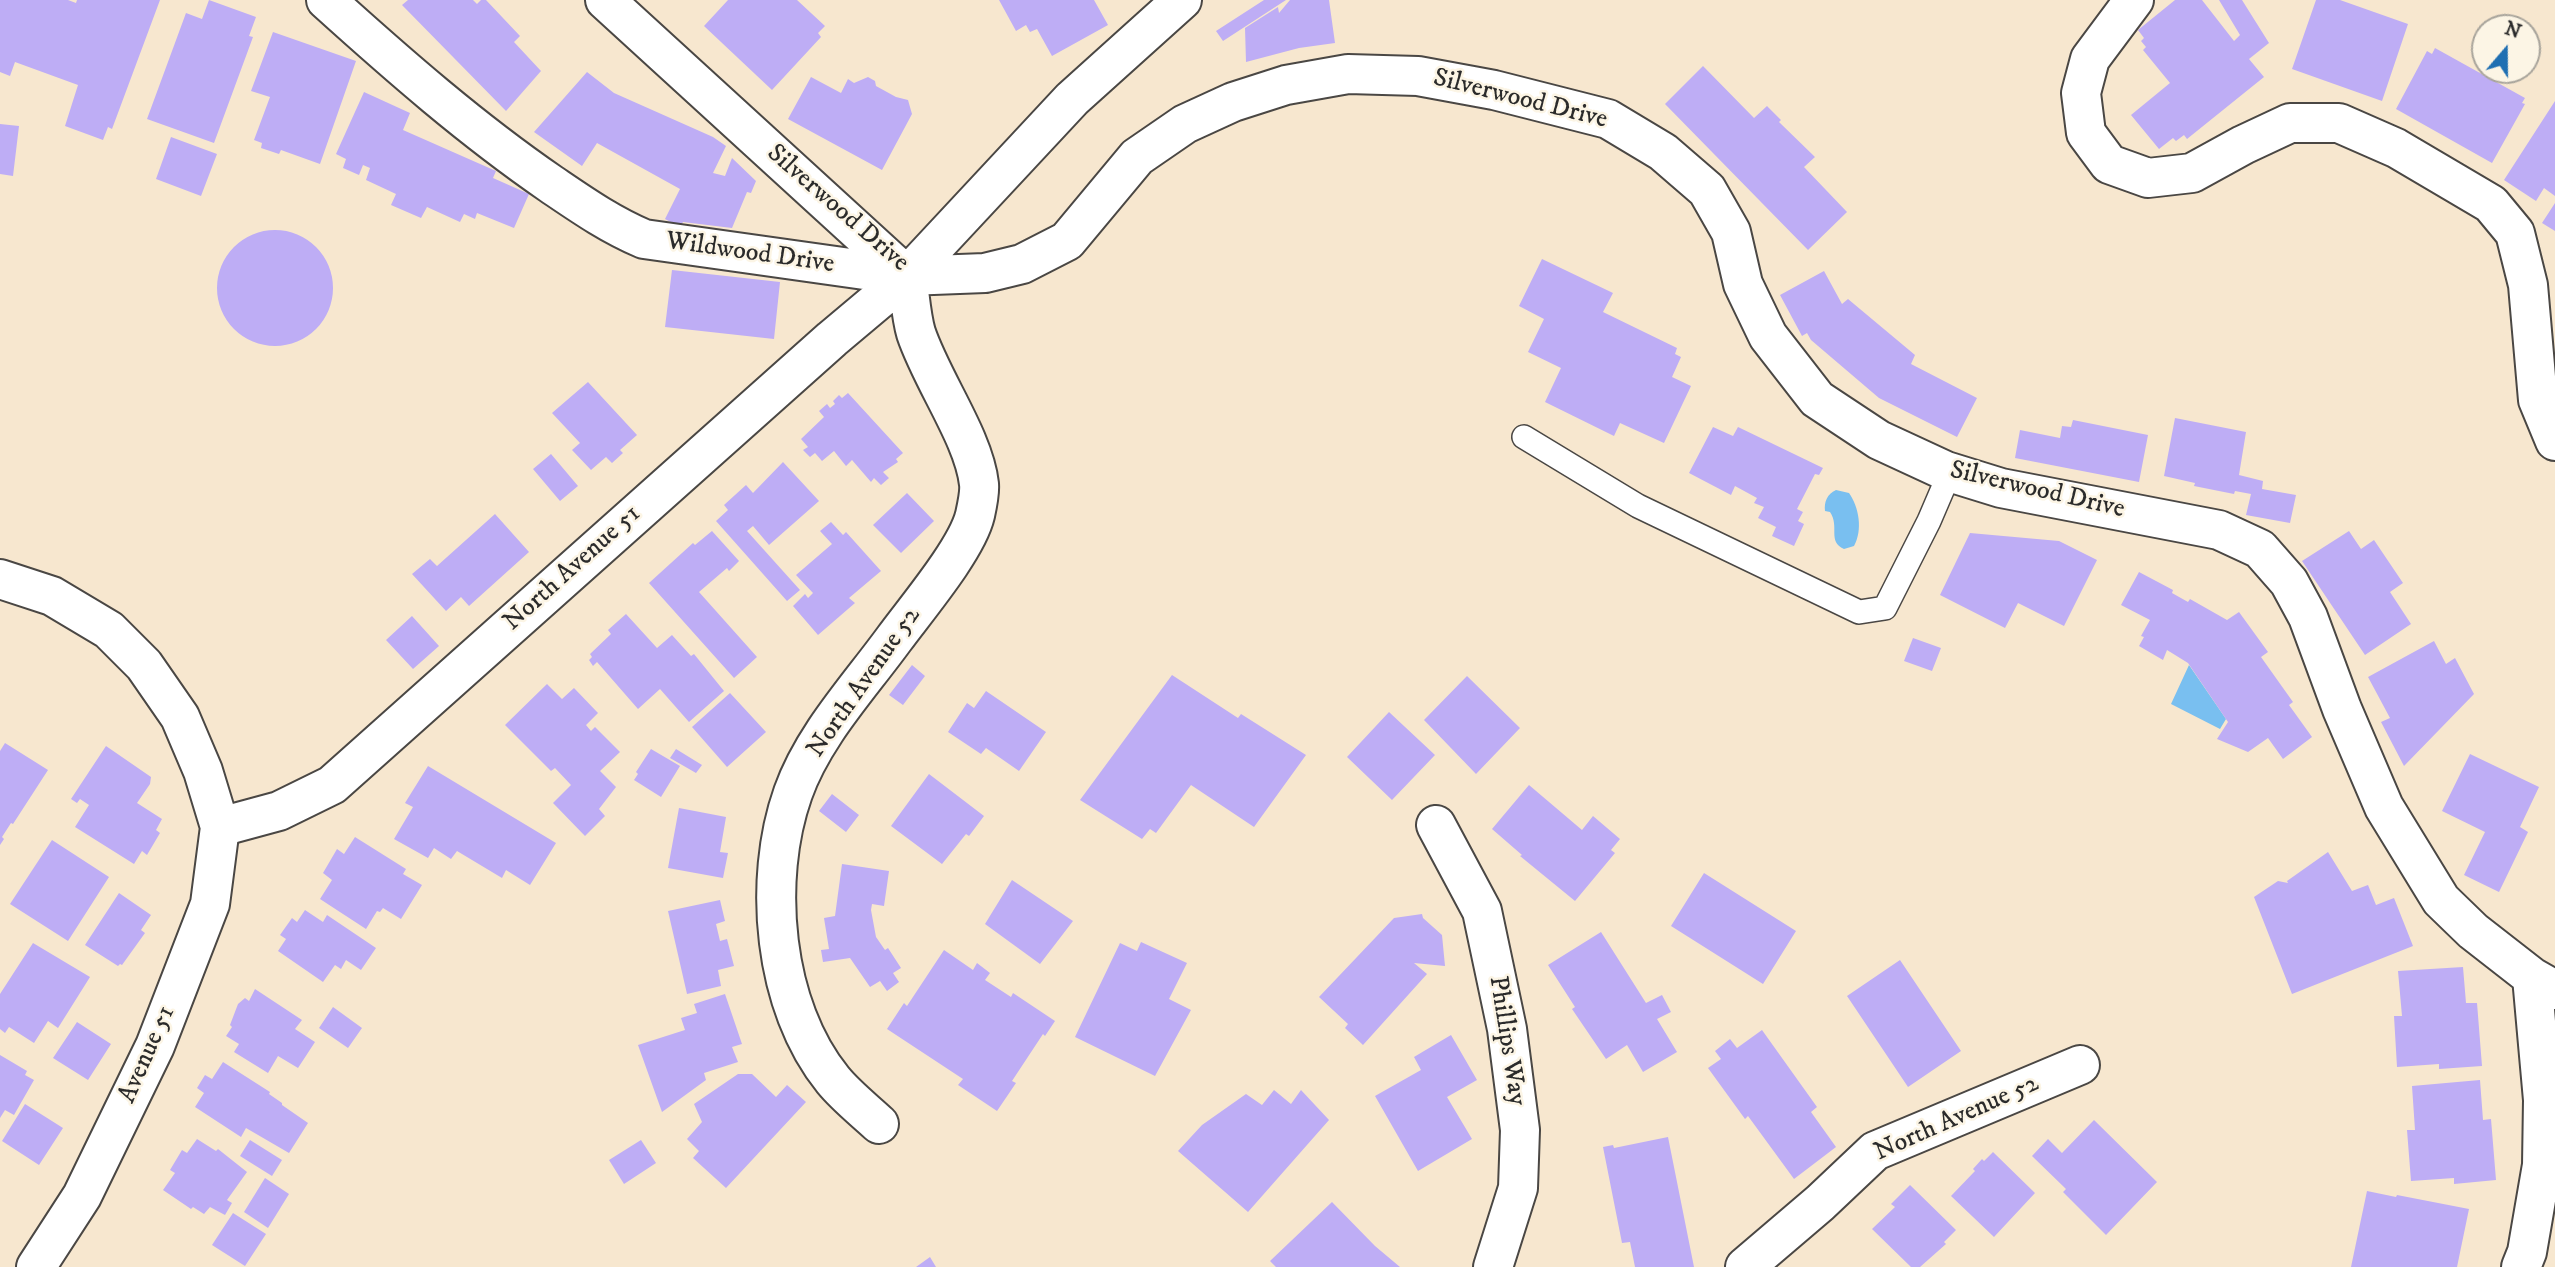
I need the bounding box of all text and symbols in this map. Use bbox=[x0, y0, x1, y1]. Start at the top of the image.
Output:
north arrow bbox=[2471, 14, 2541, 84]
text: N bbox=[2501, 17, 2524, 44]
street label: Silverwood Drive bbox=[1430, 63, 1610, 137]
street label: Silverwood Drive bbox=[759, 139, 915, 279]
street label: Wildwood Drive bbox=[664, 227, 836, 281]
street label: Silverwood Drive bbox=[1947, 456, 2127, 526]
street label: North Avenue 51 bbox=[498, 499, 648, 639]
street label: North Avenue 52 bbox=[802, 602, 928, 764]
street label: Phillips Way bbox=[1480, 974, 1532, 1108]
street label: Avenue 51 bbox=[113, 1002, 183, 1108]
street label: North Avenue 52 bbox=[1870, 1069, 2044, 1169]

